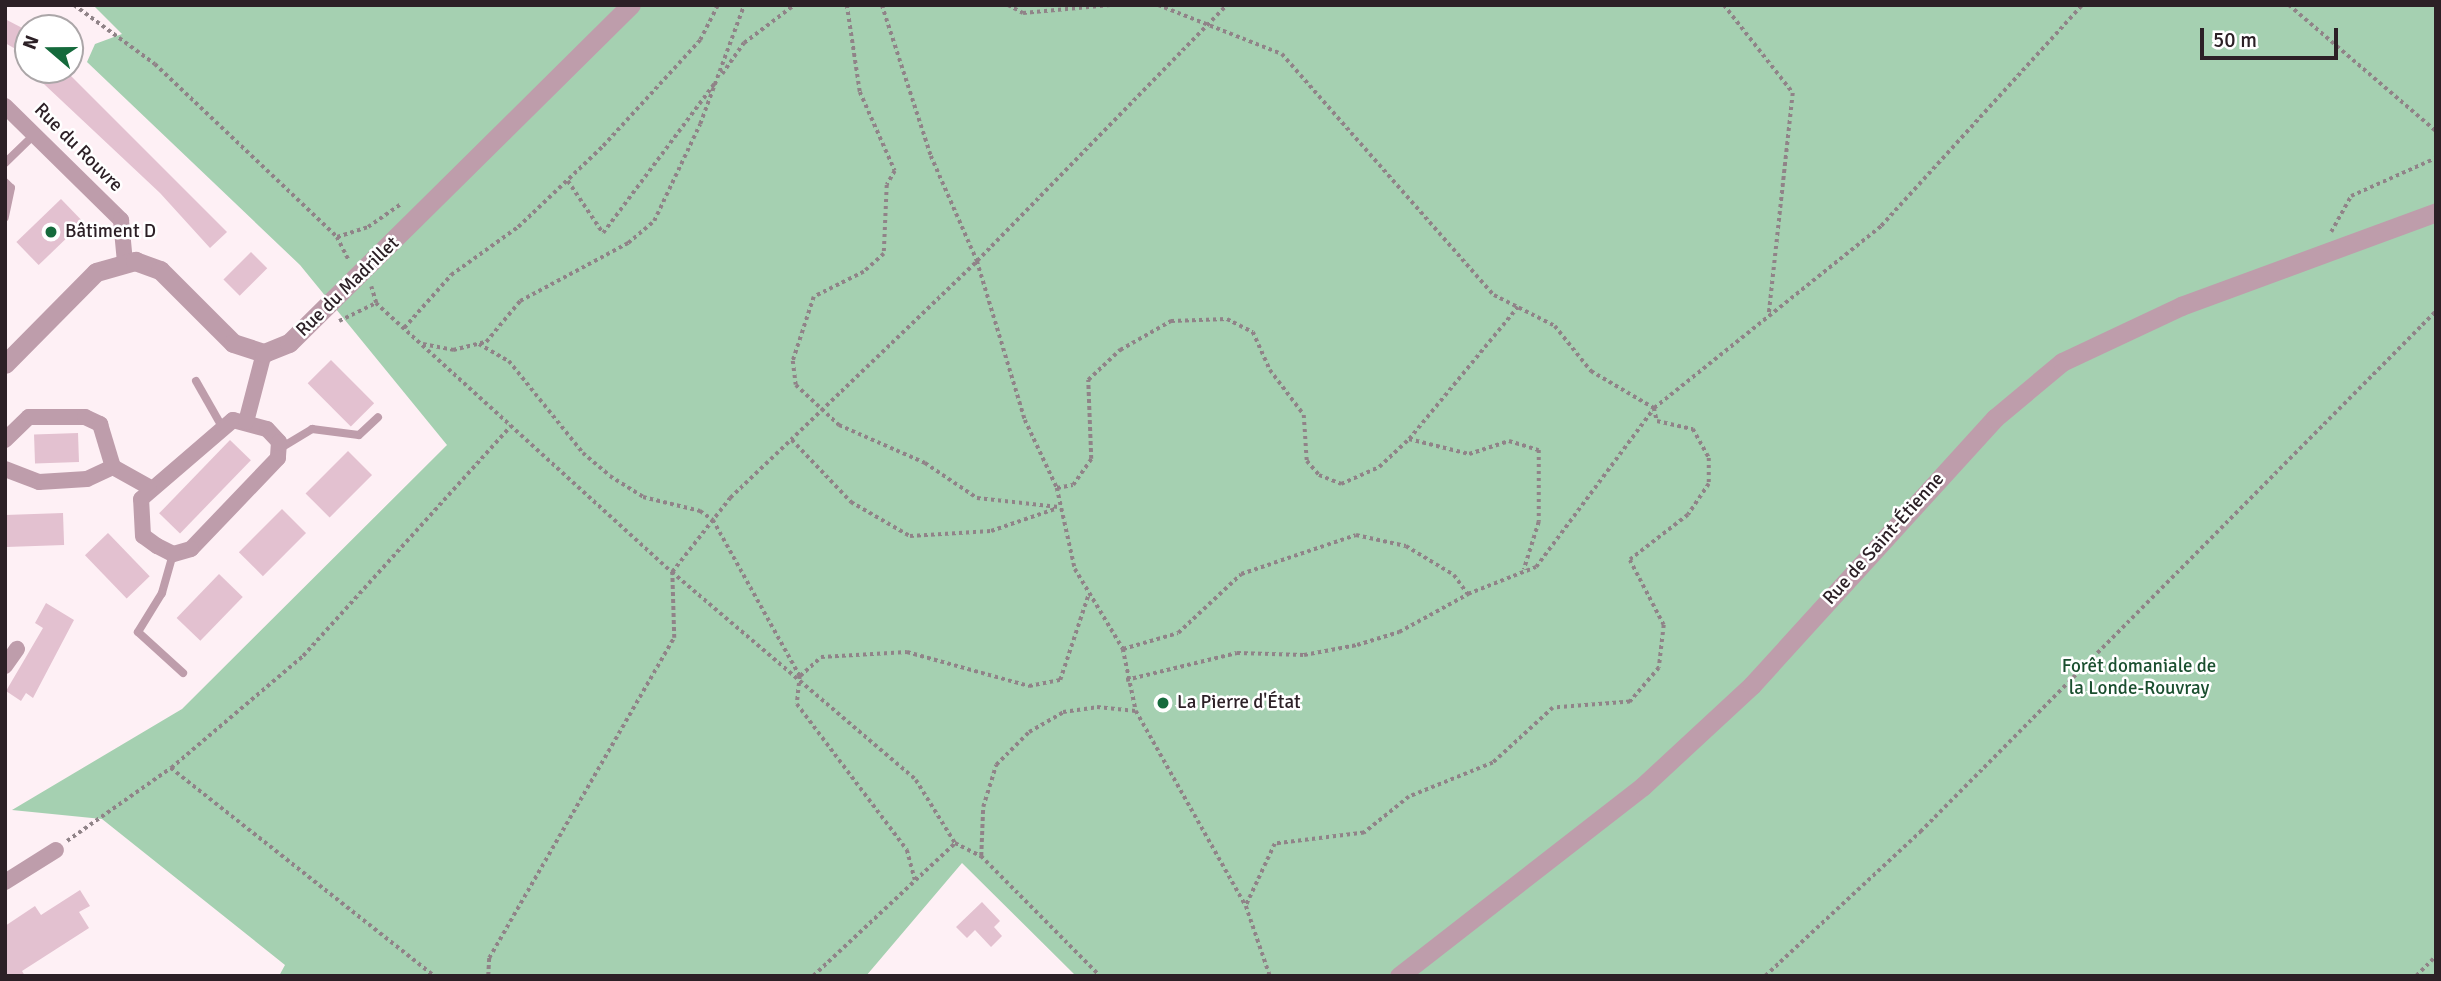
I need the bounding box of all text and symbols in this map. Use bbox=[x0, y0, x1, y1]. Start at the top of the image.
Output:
north arrow bbox=[14, 14, 84, 84]
scale bar bbox=[2203, 14, 2341, 58]
text: 50 m bbox=[2213, 27, 2257, 53]
text: N bbox=[18, 32, 45, 53]
street label: Rue du Rouvre bbox=[29, 99, 127, 197]
place label: Bâtiment D bbox=[65, 221, 156, 243]
marker: Bâtiment D bbox=[43, 224, 59, 240]
street label: Rue du Madrillet bbox=[292, 232, 404, 342]
street label: Rue de Saint-Étienne bbox=[1819, 468, 1949, 610]
park label: Forêt domaniale de la Londe-Rouvray bbox=[2062, 656, 2216, 700]
place label: La Pierre d'État bbox=[1177, 692, 1301, 714]
marker: La Pierre d'État bbox=[1155, 695, 1171, 711]

